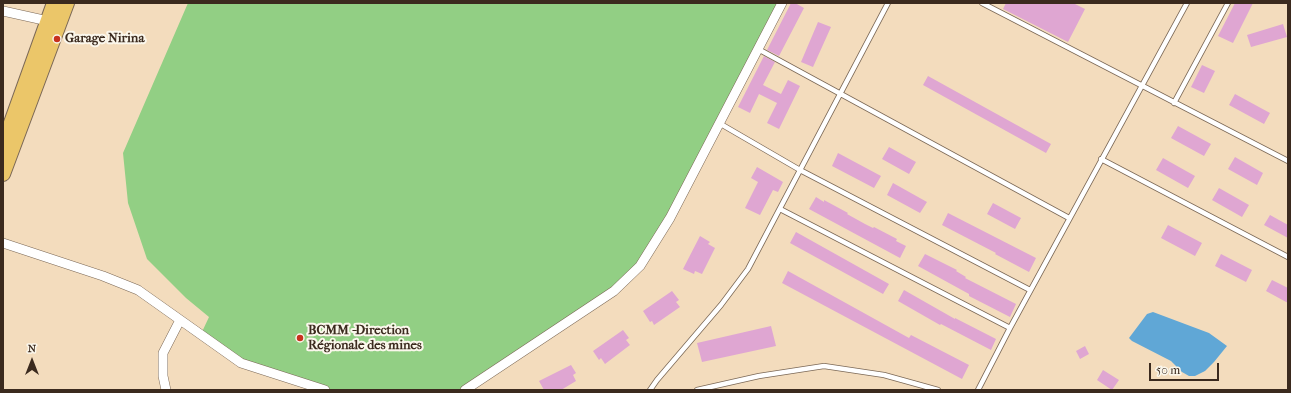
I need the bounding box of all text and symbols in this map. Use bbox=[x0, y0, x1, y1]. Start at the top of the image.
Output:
place label: Garage Nirina bbox=[65, 31, 144, 47]
marker: Garage Nirina bbox=[52, 34, 62, 44]
place label: BCMM -Direction Régionale des mines bbox=[308, 323, 422, 354]
marker: BCMM -Direction Régionale des mines bbox=[295, 333, 305, 343]
north arrow bbox=[12, 341, 52, 381]
text: N bbox=[28, 342, 36, 355]
scale bar bbox=[1151, 355, 1221, 381]
text: 50 m bbox=[1156, 363, 1180, 377]

